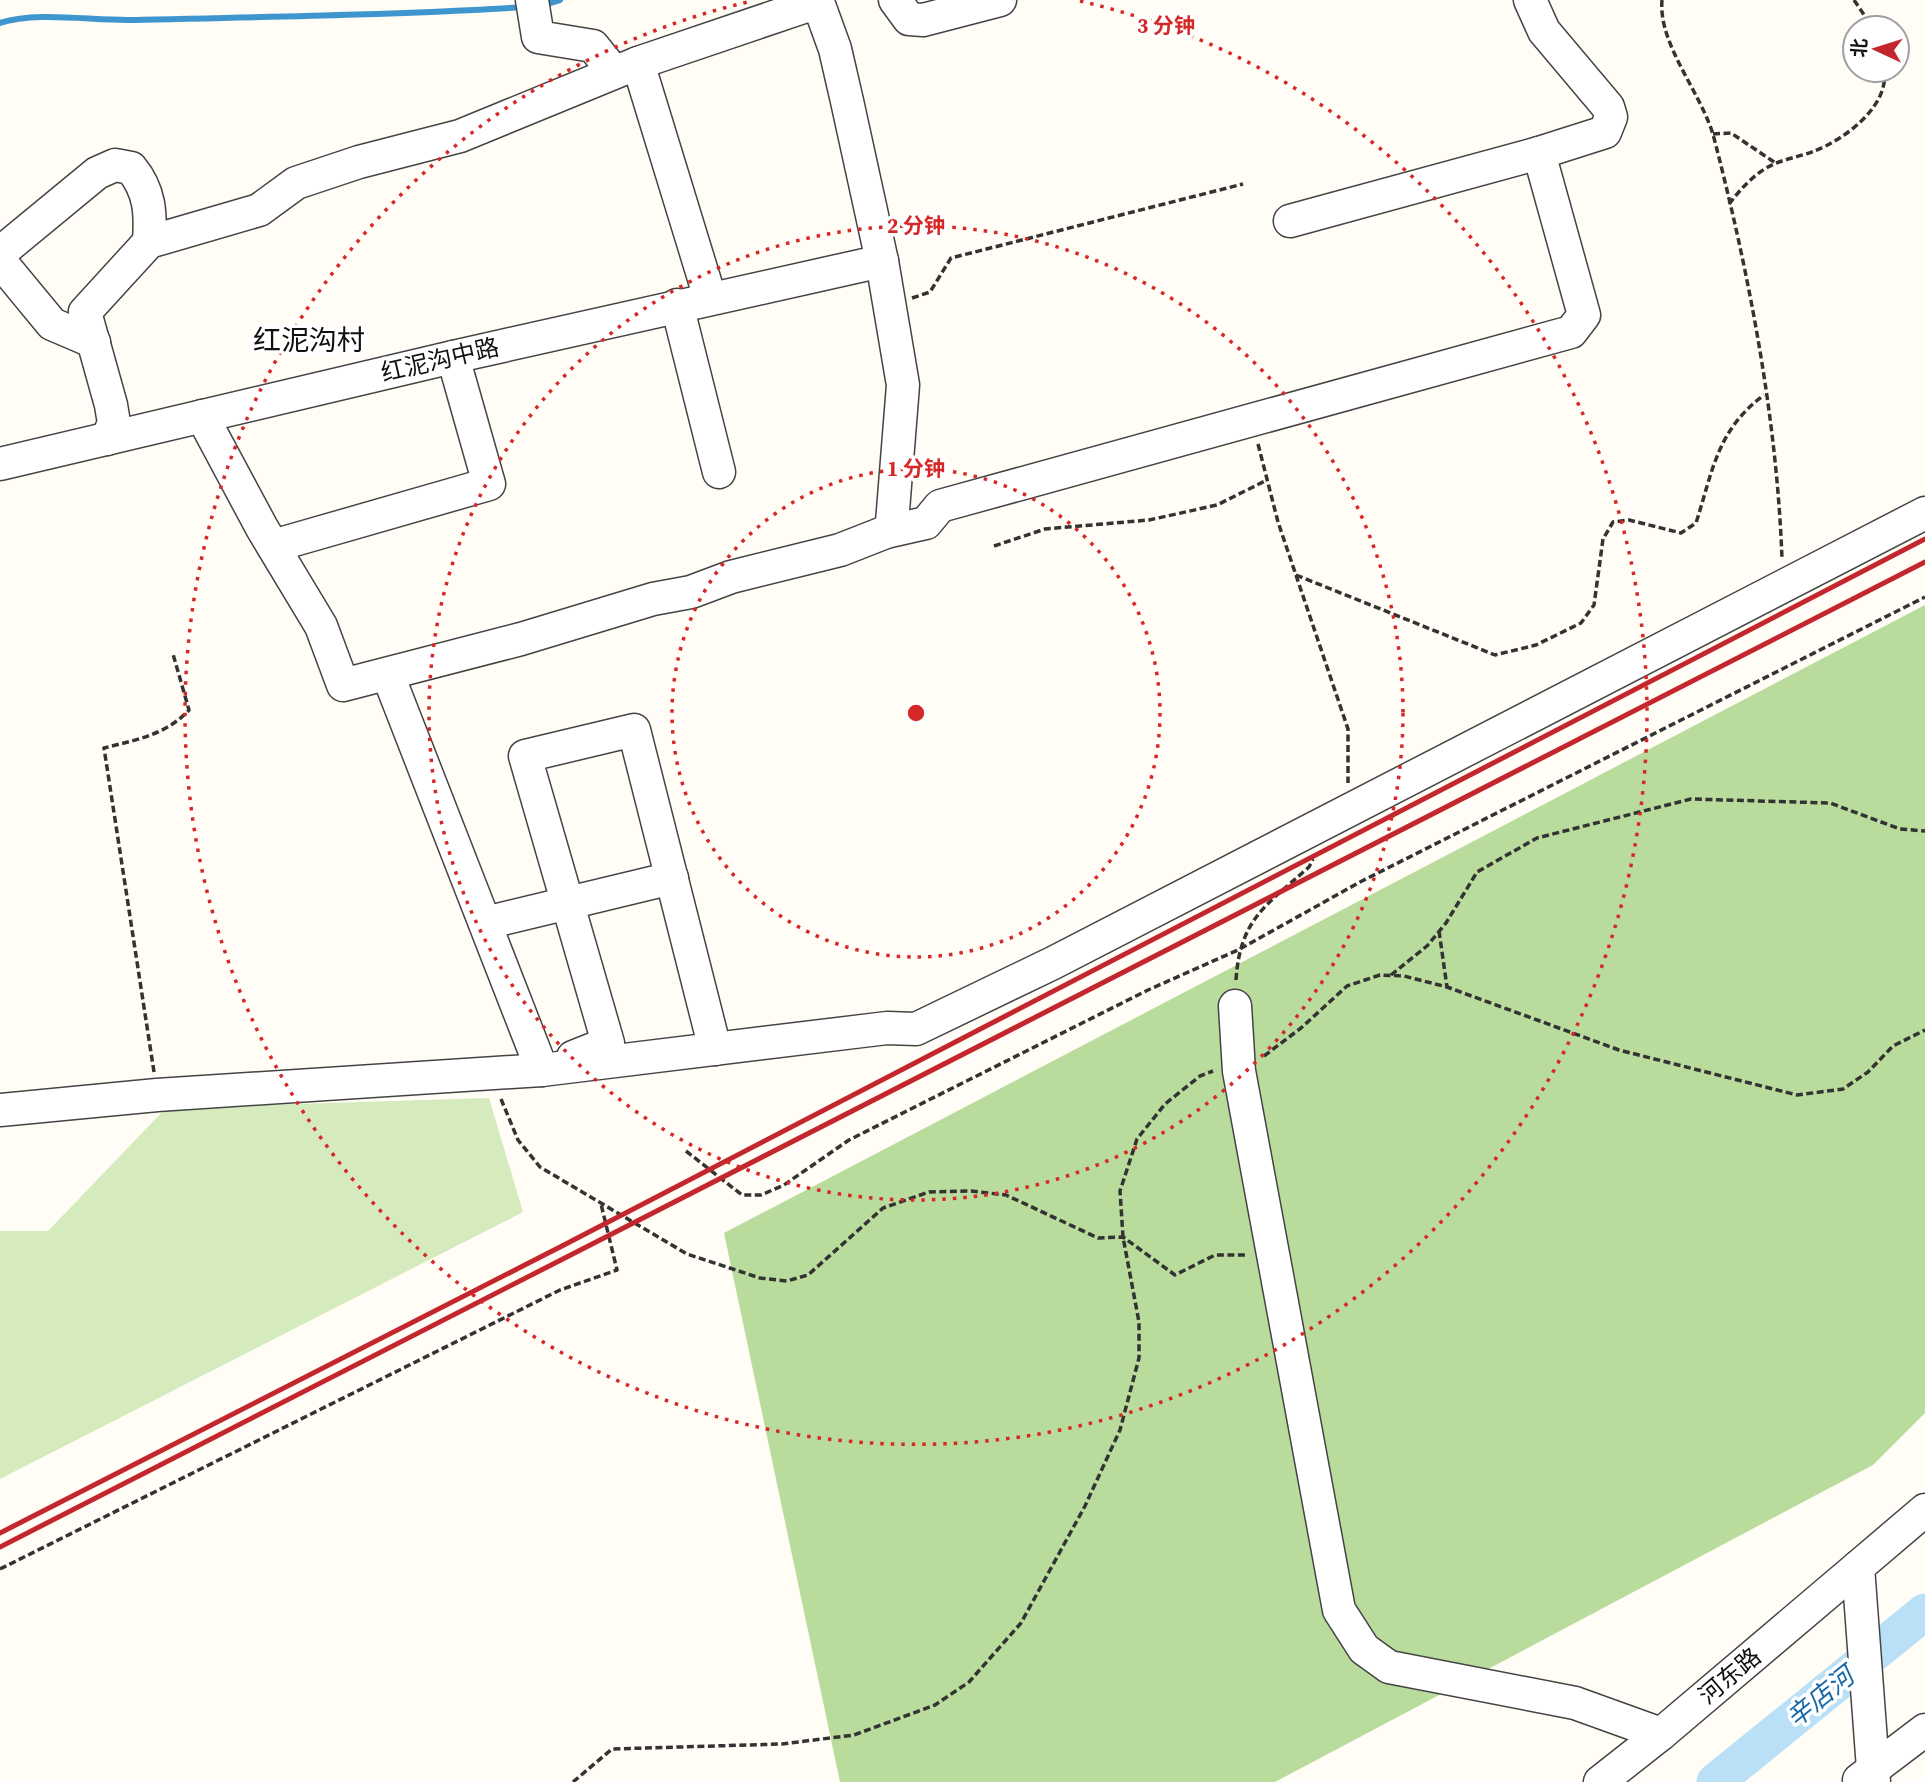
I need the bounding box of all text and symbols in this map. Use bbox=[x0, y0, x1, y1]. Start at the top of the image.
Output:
text: 3 分钟 bbox=[1137, 11, 1195, 40]
north arrow bbox=[1841, 14, 1911, 84]
text: 北 bbox=[1845, 37, 1873, 58]
text: 2 分钟 bbox=[887, 211, 945, 240]
district label: 红泥沟村 bbox=[253, 321, 365, 359]
street label: 红泥沟中路 bbox=[378, 330, 502, 389]
text: 1 分钟 bbox=[887, 454, 945, 483]
centre of rings bbox=[904, 701, 928, 725]
street label: 河东路 bbox=[1691, 1640, 1768, 1711]
water label: 辛店河 bbox=[1778, 1655, 1866, 1736]

